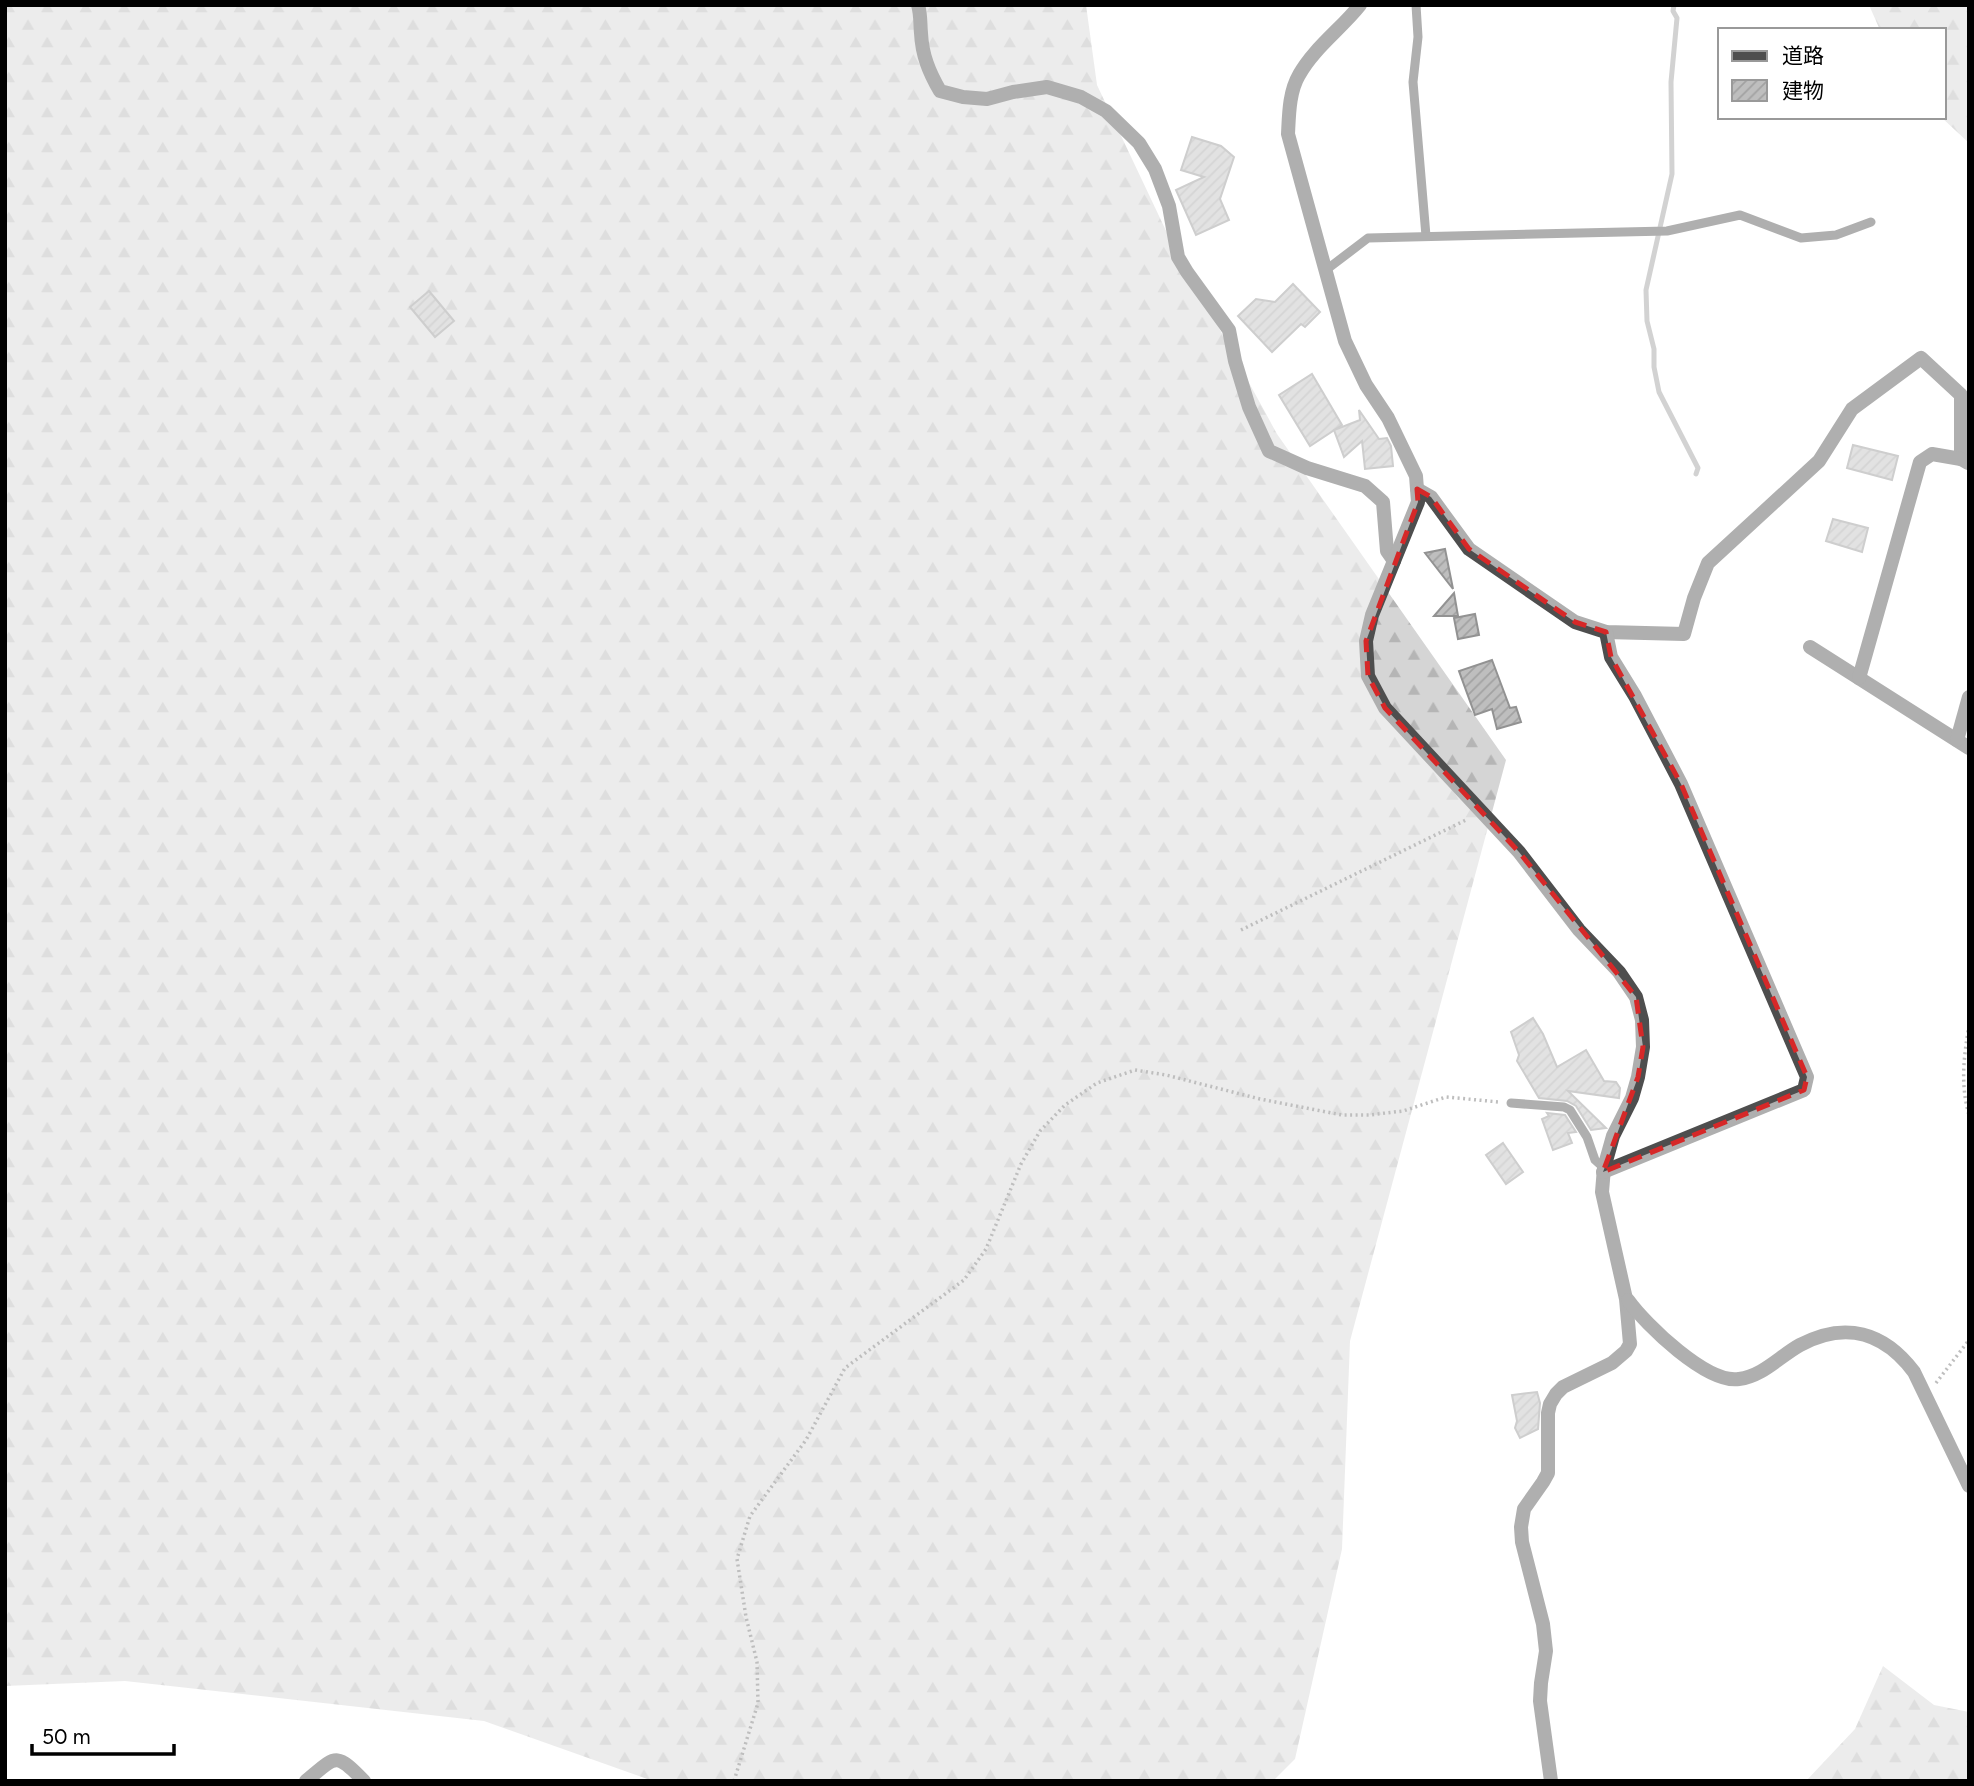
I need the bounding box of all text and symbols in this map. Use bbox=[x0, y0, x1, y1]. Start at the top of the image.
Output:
legend bbox=[1718, 28, 1946, 119]
text: 道路 bbox=[1782, 43, 1824, 68]
text: 建物 bbox=[1782, 78, 1824, 103]
scale bar bbox=[32, 1712, 173, 1756]
text: 50 m bbox=[42, 1724, 91, 1749]

